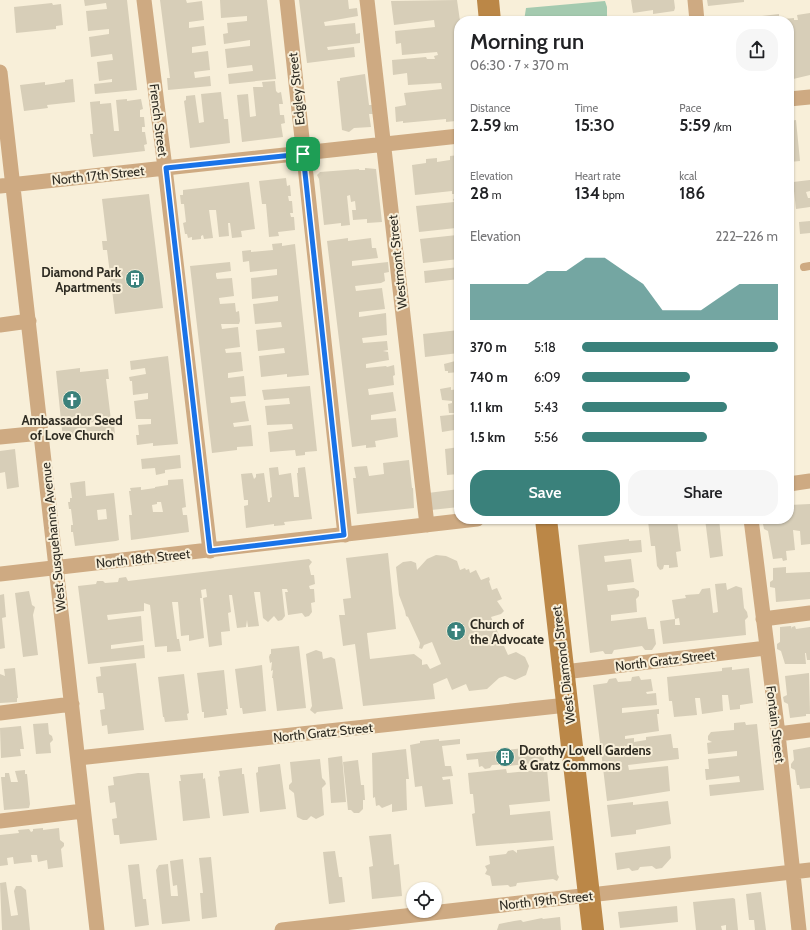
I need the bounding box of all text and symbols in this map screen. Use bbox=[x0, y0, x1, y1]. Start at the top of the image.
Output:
text: Morning run bbox=[470, 28, 584, 55]
button: share bbox=[736, 29, 778, 71]
street label: Edgley Street bbox=[284, 51, 308, 126]
text: 06:30 · 7 × 370 m bbox=[470, 57, 569, 73]
street label: French Street bbox=[147, 83, 171, 158]
text: Distance bbox=[470, 101, 511, 115]
text: Time bbox=[575, 101, 598, 115]
text: Pace bbox=[679, 101, 701, 115]
text: 2.59 bbox=[470, 115, 501, 135]
text: 15:30 bbox=[575, 115, 615, 135]
text: 5:59 bbox=[679, 115, 711, 135]
text: km bbox=[501, 120, 518, 134]
text: /km bbox=[711, 120, 732, 134]
pin bbox=[286, 137, 320, 171]
icon: arrive bbox=[292, 143, 314, 165]
street label: North 17th Street bbox=[51, 162, 146, 188]
text: Elevation bbox=[470, 169, 513, 183]
text: Heart rate bbox=[575, 169, 621, 183]
text: kcal bbox=[679, 169, 697, 183]
text: 28 bbox=[470, 183, 489, 203]
text: 134 bbox=[575, 183, 600, 203]
text: 186 bbox=[679, 183, 705, 203]
text: m bbox=[489, 188, 501, 202]
text: bpm bbox=[600, 188, 625, 202]
street label: Westmont Street bbox=[384, 213, 410, 310]
text: Elevation bbox=[470, 228, 521, 244]
text: 222–226 m bbox=[716, 228, 778, 244]
place label: Diamond Park Apartments bbox=[41, 264, 122, 295]
building icon: Diamond Park Apartments bbox=[124, 268, 146, 290]
text: 370 m bbox=[470, 339, 507, 355]
text: 5:18 bbox=[534, 339, 556, 355]
text: 740 m bbox=[470, 369, 508, 385]
text: 6:09 bbox=[534, 369, 561, 385]
church icon: Ambassador Seed of Love Church bbox=[61, 389, 83, 411]
text: 1.1 km bbox=[470, 399, 503, 415]
text: 5:43 bbox=[534, 399, 558, 415]
place label: Ambassador Seed of Love Church bbox=[21, 412, 123, 443]
text: 1.5 km bbox=[470, 429, 505, 445]
text: 5:56 bbox=[534, 429, 558, 445]
street label: West Susquehanna Avenue bbox=[37, 461, 69, 612]
button: Save bbox=[470, 470, 620, 516]
button: Share bbox=[628, 470, 778, 516]
street label: North 18th Street bbox=[95, 545, 191, 571]
street label: West Diamond Street bbox=[548, 604, 578, 725]
place label: Church of the Advocate bbox=[470, 616, 544, 647]
church icon: Church of the Advocate bbox=[445, 620, 467, 642]
street label: North Gratz Street bbox=[614, 646, 716, 674]
street label: Fontain Street bbox=[763, 685, 789, 764]
street label: North Gratz Street bbox=[272, 719, 374, 745]
place label: Dorothy Lovell Gardens & Gratz Commons bbox=[519, 742, 652, 773]
building icon: Dorothy Lovell Gardens & Gratz Commons bbox=[494, 746, 516, 768]
map controls bbox=[406, 882, 442, 918]
button: locate bbox=[406, 882, 442, 918]
street label: North 19th Street bbox=[498, 887, 594, 913]

